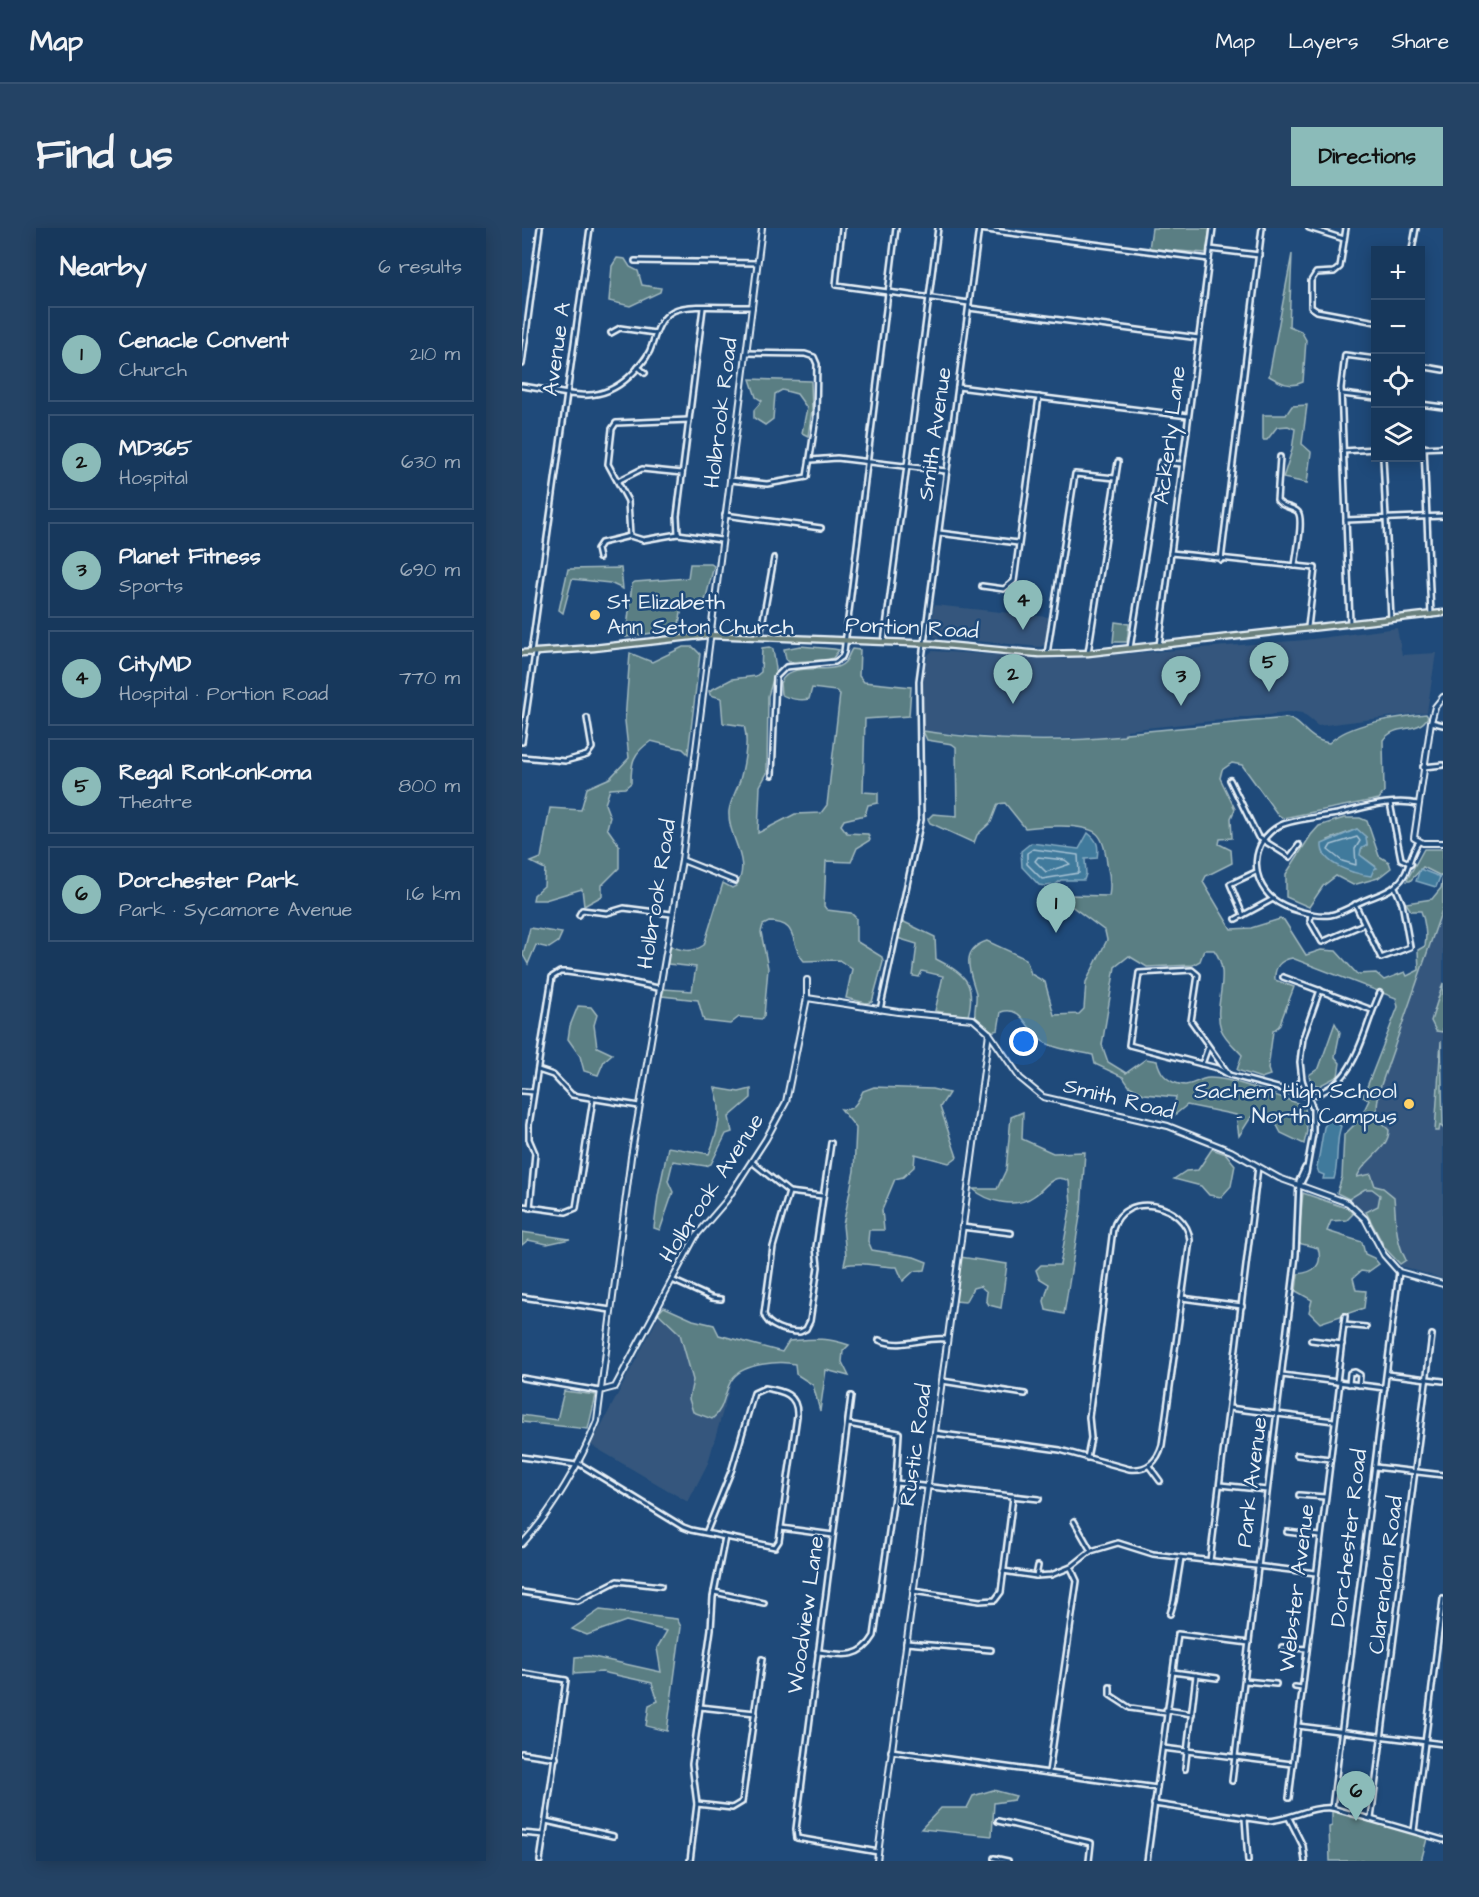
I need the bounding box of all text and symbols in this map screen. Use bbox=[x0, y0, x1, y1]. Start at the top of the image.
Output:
text: Map bbox=[30, 22, 83, 61]
text: Map bbox=[1215, 27, 1255, 56]
text: Layers bbox=[1288, 27, 1358, 56]
text: Share bbox=[1391, 27, 1449, 56]
text: Find us bbox=[36, 127, 173, 185]
button: Directions bbox=[1291, 127, 1443, 186]
map controls bbox=[1371, 246, 1425, 462]
button: + bbox=[1371, 246, 1425, 300]
text: Nearby bbox=[60, 249, 147, 285]
text: 6 results bbox=[378, 253, 462, 281]
street label: Avenue A bbox=[535, 300, 579, 398]
button: − bbox=[1371, 300, 1425, 354]
text: Cenacle Convent bbox=[119, 325, 289, 356]
street label: Holbrook Road bbox=[696, 336, 746, 490]
text: 1 bbox=[80, 340, 83, 368]
text: 210 m bbox=[410, 340, 460, 368]
button: locate bbox=[1371, 354, 1425, 408]
text: Church bbox=[119, 356, 187, 384]
street label: Ackerly Lane bbox=[1146, 364, 1195, 506]
street label: Smith Avenue bbox=[910, 365, 960, 503]
button: layers bbox=[1371, 408, 1425, 462]
text: MD365 bbox=[119, 433, 192, 464]
text: 2 bbox=[76, 448, 87, 476]
text: 630 m bbox=[401, 448, 460, 476]
text: Hospital bbox=[119, 464, 188, 492]
text: Planet Fitness bbox=[119, 541, 261, 572]
text: 3 bbox=[76, 556, 87, 584]
text: 690 m bbox=[400, 556, 460, 584]
text: Sports bbox=[119, 572, 183, 600]
pin: 4 bbox=[1004, 580, 1042, 630]
place label: St Elizabeth Ann Seton Church bbox=[607, 587, 794, 643]
marker: St Elizabeth Ann Seton Church bbox=[588, 608, 602, 622]
street label: Portion Road bbox=[845, 609, 979, 647]
pin: 5 bbox=[1250, 642, 1288, 692]
text: CityMD bbox=[119, 649, 191, 680]
pin: 2 bbox=[994, 654, 1032, 704]
pin: 3 bbox=[1162, 656, 1200, 706]
text: 4 bbox=[75, 664, 88, 692]
text: 770 m bbox=[399, 664, 460, 692]
text: Hospital · Portion Road bbox=[119, 680, 328, 708]
text: Regal Ronkonkoma bbox=[119, 757, 312, 788]
text: 5 bbox=[74, 772, 89, 800]
text: 800 m bbox=[398, 772, 460, 800]
text: Theatre bbox=[119, 788, 192, 816]
street label: Holbrook Road bbox=[630, 817, 684, 971]
text: Dorchester Park bbox=[119, 865, 298, 896]
text: 6 bbox=[75, 880, 88, 908]
text: 1.6 km bbox=[406, 880, 460, 908]
pin: 1 bbox=[1036, 884, 1076, 933]
text: Park · Sycamore Avenue bbox=[119, 896, 352, 924]
your location bbox=[1009, 1027, 1038, 1056]
street label: Smith Road bbox=[1060, 1070, 1178, 1128]
place label: Sachem High School - North Campus bbox=[1194, 1076, 1397, 1132]
marker: Sachem High School - North Campus bbox=[1402, 1097, 1416, 1111]
street label: Holbrook Avenue bbox=[652, 1107, 772, 1269]
street label: Rustic Road bbox=[892, 1382, 940, 1508]
street label: Park Avenue bbox=[1229, 1415, 1275, 1549]
street label: Dorchester Road bbox=[1323, 1447, 1375, 1629]
street label: Clarendon Road bbox=[1361, 1494, 1411, 1656]
street label: Webster Avenue bbox=[1271, 1502, 1323, 1674]
street label: Woodview Lane bbox=[780, 1534, 832, 1696]
pin: 6 bbox=[1336, 1772, 1376, 1821]

